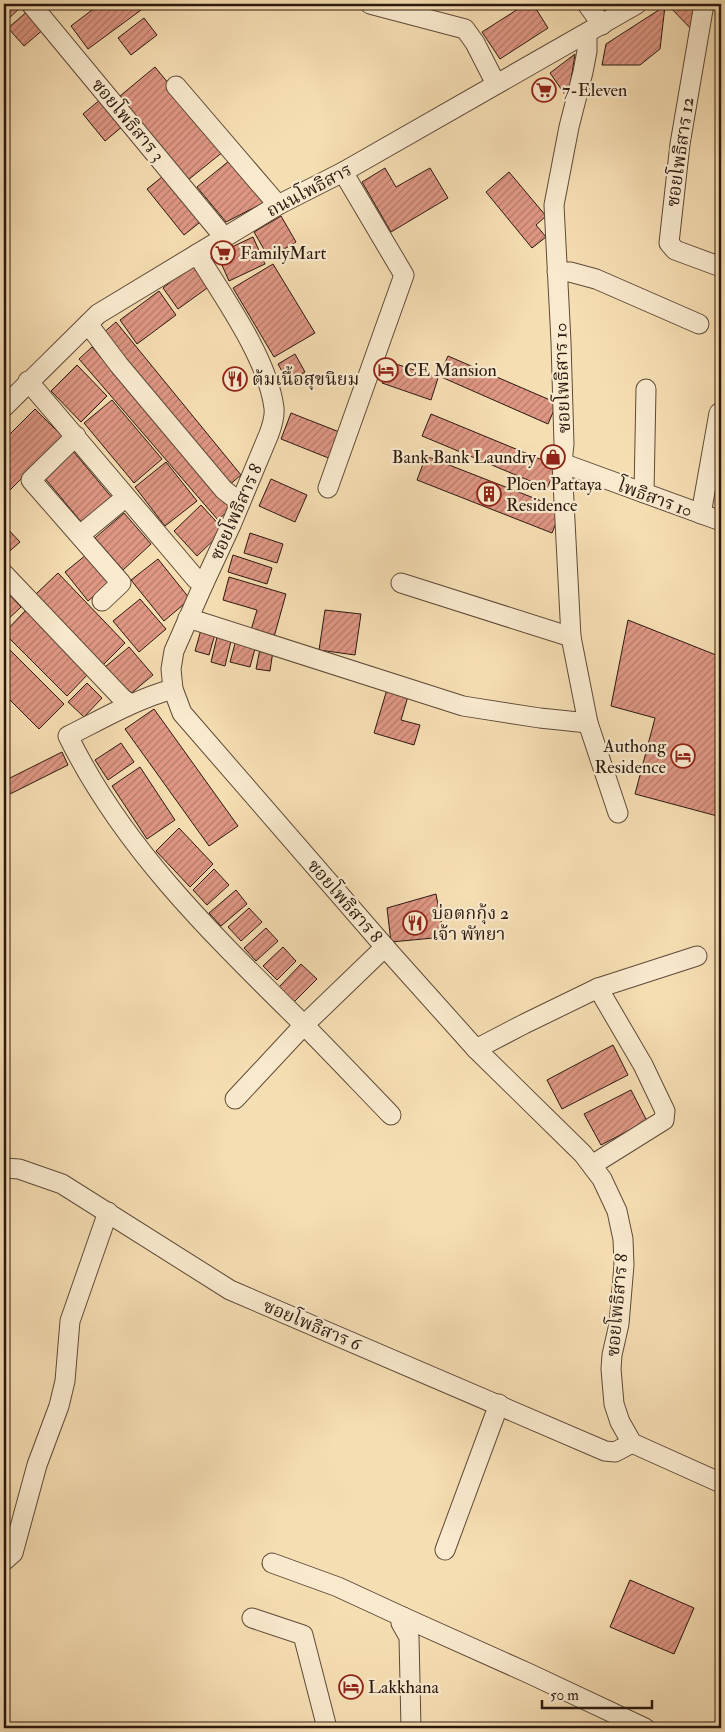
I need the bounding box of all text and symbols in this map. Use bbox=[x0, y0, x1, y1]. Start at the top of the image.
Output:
street label: ซอยโพธิสาร 3 bbox=[86, 73, 171, 167]
supermarket icon: 7-Eleven bbox=[531, 77, 557, 103]
place label: 7-Eleven bbox=[562, 79, 627, 102]
street label: ซอยโพธิสาร 12 bbox=[659, 96, 700, 208]
street label: ถนนโพธิสาร bbox=[262, 157, 356, 223]
supermarket icon: FamilyMart bbox=[210, 240, 236, 266]
place label: FamilyMart bbox=[240, 242, 326, 265]
street label: ซอยโพธิสาร 10 bbox=[547, 322, 576, 434]
hotel icon: CE Mansion bbox=[373, 357, 399, 383]
place label: CE Mansion bbox=[404, 359, 497, 382]
place label: ต้มเนื้อสุขนิยม bbox=[252, 365, 359, 391]
restaurant icon: ต้มเนื้อสุขนิยม bbox=[222, 366, 248, 392]
shop icon: Bank Bank Laundry bbox=[540, 444, 566, 470]
place label: Bank Bank Laundry bbox=[392, 446, 537, 469]
street label: ซอยโพธิสาร 8 bbox=[203, 460, 268, 564]
street label: โพธิสาร 10 bbox=[613, 472, 696, 523]
place label: Ploen Pattaya Residence bbox=[506, 473, 603, 517]
building icon: Ploen Pattaya Residence bbox=[476, 481, 502, 507]
place label: Authong Residence bbox=[594, 735, 667, 779]
hotel icon: Authong Residence bbox=[670, 743, 696, 769]
street label: ซอยโพธิสาร 8 bbox=[302, 853, 389, 948]
place label: บ่อตกกุ้ง 2 เจ้า พัทยา bbox=[432, 902, 509, 946]
restaurant icon: บ่อตกกุ้ง 2 เจ้า พัทยา bbox=[402, 910, 428, 936]
street label: ซอยโพธิสาร 8 bbox=[600, 1252, 633, 1357]
street label: ซอยโพธิสาร 6 bbox=[259, 1293, 366, 1357]
hotel icon: Lakkhana bbox=[338, 1674, 364, 1700]
place label: Lakkhana bbox=[368, 1676, 440, 1699]
scale bar bbox=[542, 1677, 652, 1709]
text: 50 m bbox=[550, 1686, 579, 1705]

